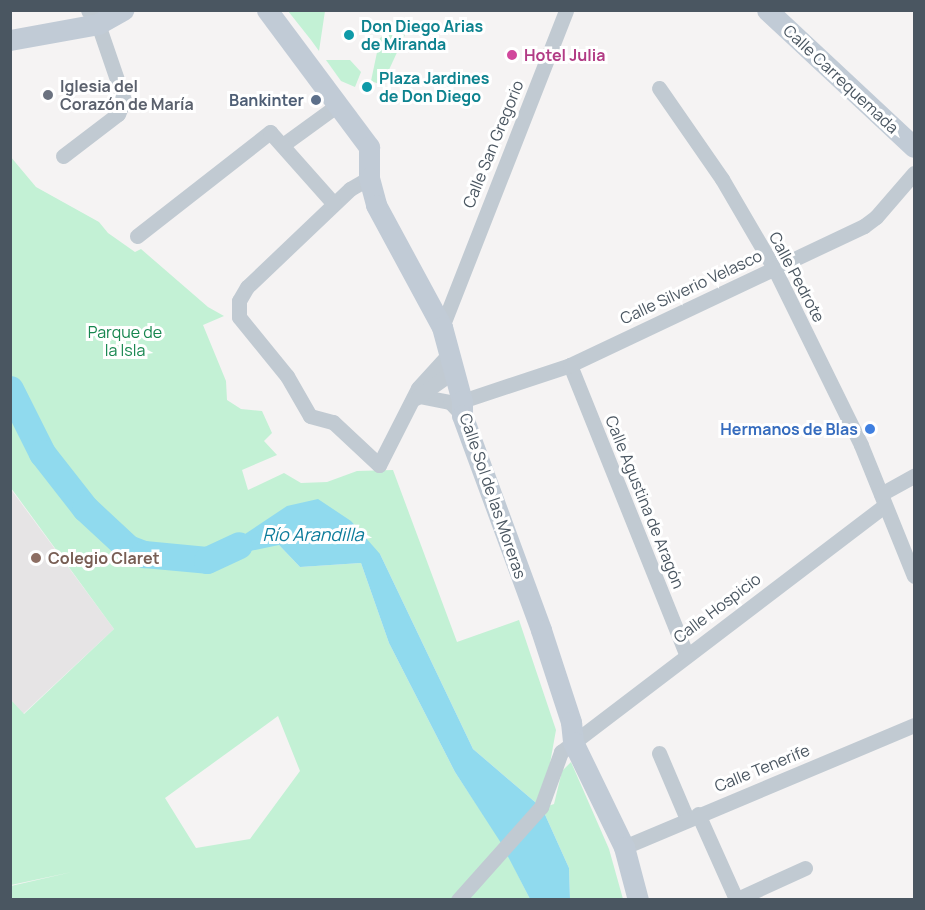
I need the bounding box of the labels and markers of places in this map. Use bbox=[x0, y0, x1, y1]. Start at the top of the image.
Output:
place label: Don Diego Arias de Miranda bbox=[361, 16, 483, 54]
marker: Don Diego Arias de Miranda bbox=[342, 28, 356, 42]
place label: Hotel Julia bbox=[524, 45, 605, 65]
marker: Hotel Julia bbox=[505, 48, 519, 62]
place label: Plaza Jardines de Don Diego bbox=[379, 68, 489, 106]
place label: Iglesia del Corazón de María bbox=[60, 76, 194, 114]
marker: Plaza Jardines de Don Diego bbox=[360, 80, 374, 94]
marker: Iglesia del Corazón de María bbox=[41, 88, 55, 102]
place label: Bankinter bbox=[229, 90, 304, 110]
marker: Bankinter bbox=[309, 93, 323, 107]
place label: Hermanos de Blas bbox=[720, 419, 858, 439]
marker: Hermanos de Blas bbox=[863, 422, 877, 436]
place label: Colegio Claret bbox=[48, 548, 160, 568]
marker: Colegio Claret bbox=[29, 551, 43, 565]

